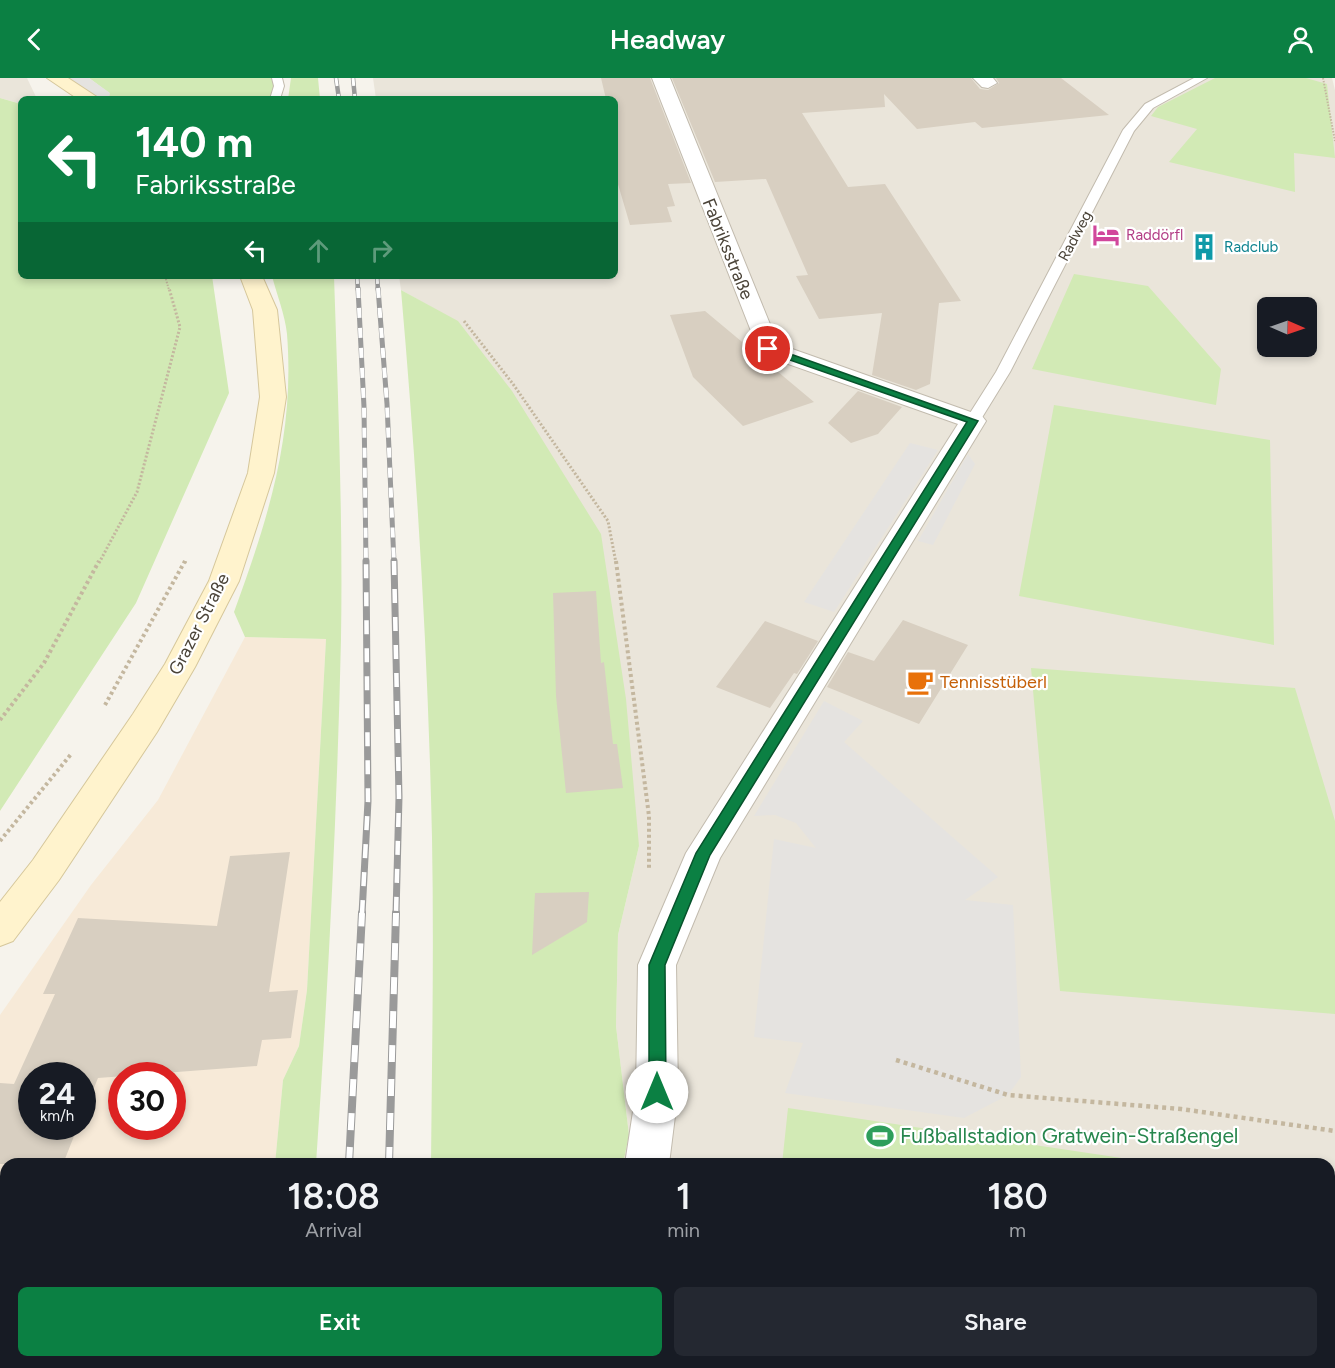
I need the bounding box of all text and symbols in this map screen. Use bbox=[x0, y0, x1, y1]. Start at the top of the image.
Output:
icon: back bbox=[18, 23, 51, 56]
text: Headway bbox=[610, 23, 725, 56]
icon: person bbox=[1284, 23, 1317, 56]
text: 140 m bbox=[135, 117, 253, 168]
icon: left bbox=[36, 120, 114, 198]
text: Fabriksstraße bbox=[135, 168, 296, 201]
street label: Fabriksstraße bbox=[698, 195, 758, 303]
street label: Radweg bbox=[1054, 208, 1096, 264]
hotel icon: Raddörfl bbox=[1091, 220, 1121, 250]
place label: Raddörfl bbox=[1126, 226, 1183, 244]
building icon: Radclub bbox=[1189, 232, 1219, 262]
icon: left bbox=[239, 234, 272, 267]
icon: ahead bbox=[302, 234, 335, 267]
icon: right bbox=[365, 234, 398, 267]
place label: Radclub bbox=[1224, 238, 1279, 256]
north arrow bbox=[1257, 297, 1317, 357]
map controls bbox=[1257, 297, 1317, 357]
pin bbox=[742, 323, 793, 374]
icon: arrive bbox=[751, 332, 784, 365]
street label: Grazer Straße bbox=[164, 569, 234, 679]
cafe icon: Tennisstüberl bbox=[905, 667, 935, 697]
place label: Tennisstüberl bbox=[940, 671, 1047, 693]
position arrow bbox=[625, 1060, 689, 1124]
speed limit sign: 30 bbox=[108, 1062, 186, 1140]
text: 24 bbox=[39, 1075, 75, 1112]
text: km/h bbox=[40, 1107, 74, 1125]
sports icon: Fußballstadion Gratwein-Straßengel bbox=[865, 1121, 895, 1151]
place label: Fußballstadion Gratwein-Straßengel bbox=[900, 1123, 1238, 1148]
text: 18:08 bbox=[287, 1175, 380, 1218]
text: 1 bbox=[676, 1175, 691, 1218]
text: 180 bbox=[987, 1175, 1048, 1218]
text: Arrival bbox=[305, 1218, 362, 1242]
text: min bbox=[667, 1218, 700, 1242]
text: m bbox=[1009, 1218, 1026, 1242]
button: Exit bbox=[18, 1287, 662, 1356]
button: Share bbox=[674, 1287, 1317, 1356]

